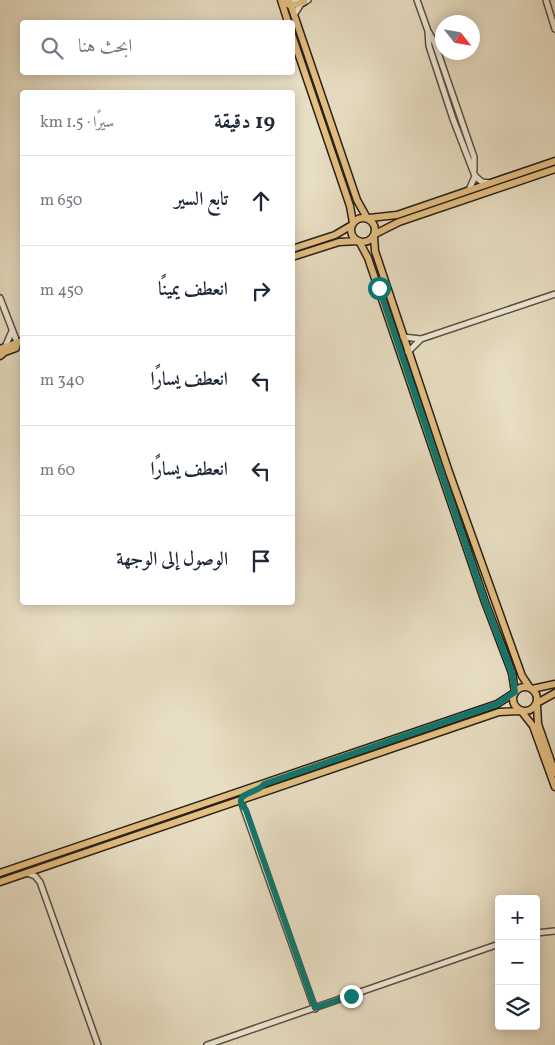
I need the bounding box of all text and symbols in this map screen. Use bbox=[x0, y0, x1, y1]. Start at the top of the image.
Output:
north arrow bbox=[435, 15, 480, 60]
search box bbox=[20, 20, 295, 75]
icon: search bbox=[38, 34, 66, 62]
text: ابحث هنا bbox=[78, 34, 132, 60]
text: 19 دقيقة bbox=[214, 108, 275, 137]
text: سيرًا · 1.5 km bbox=[40, 112, 114, 134]
text: تابع السير bbox=[175, 187, 228, 213]
icon: ahead bbox=[247, 187, 275, 215]
text: 650 m bbox=[40, 190, 82, 212]
text: انعطف يمينًا bbox=[158, 277, 228, 303]
icon: right bbox=[247, 277, 275, 305]
route start bbox=[368, 277, 391, 300]
text: 450 m bbox=[40, 280, 83, 302]
text: انعطف يسارًا bbox=[150, 367, 228, 393]
icon: left bbox=[247, 367, 275, 395]
text: 340 m bbox=[40, 370, 84, 392]
text: انعطف يسارًا bbox=[150, 457, 228, 483]
icon: left bbox=[247, 457, 275, 485]
text: 60 m bbox=[40, 460, 75, 482]
text: الوصول إلى الوجهة bbox=[116, 547, 228, 573]
icon: arrive bbox=[247, 547, 275, 575]
map controls bbox=[495, 895, 540, 1030]
button: + bbox=[495, 895, 540, 940]
button: − bbox=[495, 940, 540, 985]
route end bbox=[340, 985, 363, 1008]
button: layers bbox=[495, 985, 540, 1030]

